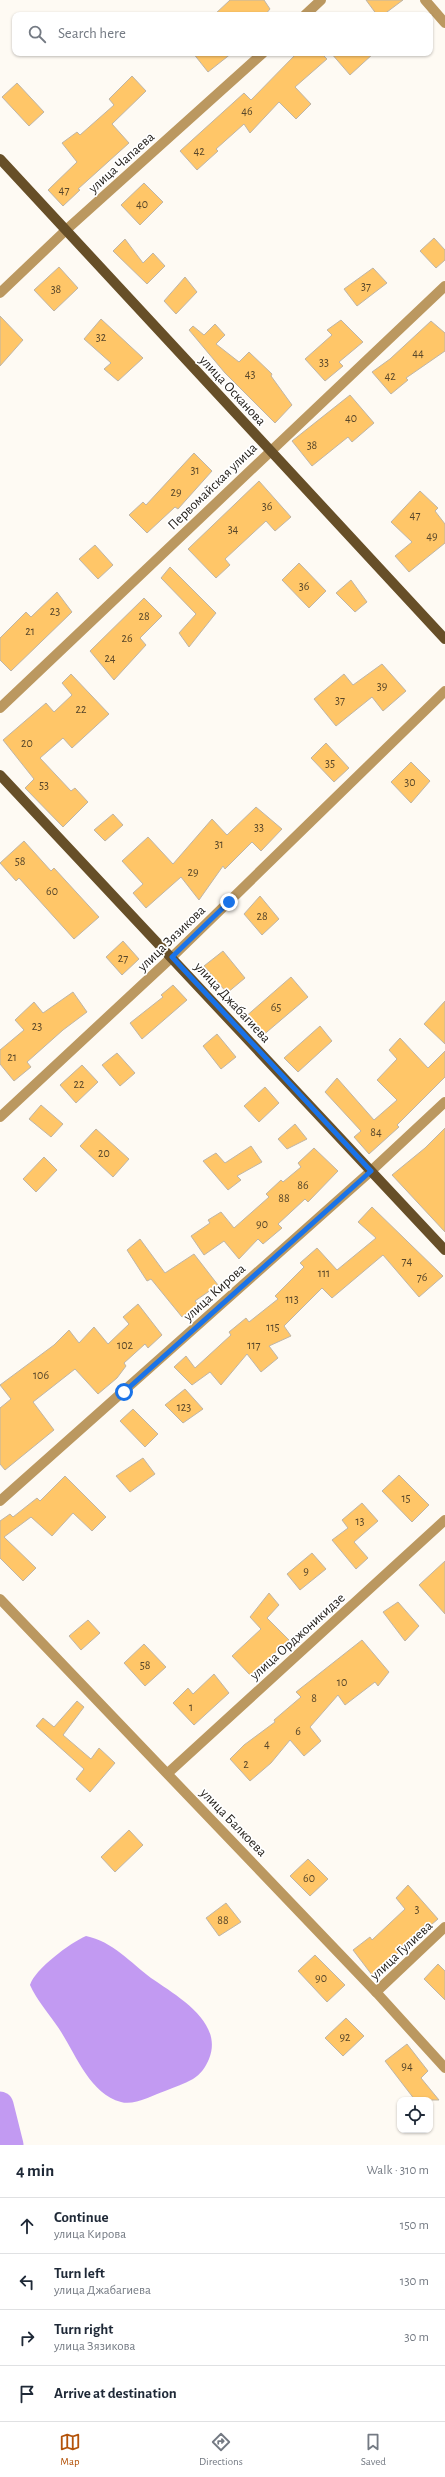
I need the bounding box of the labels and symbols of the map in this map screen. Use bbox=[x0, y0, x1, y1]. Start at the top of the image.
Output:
house number: 46 bbox=[241, 105, 253, 117]
street label: улица Чапаева bbox=[85, 129, 158, 196]
house number: 42 bbox=[193, 145, 205, 157]
house number: 47 bbox=[59, 184, 69, 196]
house number: 40 bbox=[136, 198, 148, 210]
house number: 37 bbox=[361, 280, 371, 292]
house number: 38 bbox=[51, 283, 62, 295]
house number: 32 bbox=[96, 331, 107, 343]
house number: 44 bbox=[412, 347, 424, 359]
street label: улица Осканова bbox=[196, 352, 268, 429]
house number: 33 bbox=[319, 356, 329, 368]
house number: 43 bbox=[245, 368, 255, 380]
house number: 42 bbox=[384, 370, 396, 382]
house number: 40 bbox=[345, 412, 357, 424]
house number: 38 bbox=[307, 439, 318, 451]
street label: Первомайская улица bbox=[165, 440, 260, 533]
house number: 31 bbox=[190, 464, 200, 476]
house number: 29 bbox=[170, 486, 182, 498]
house number: 36 bbox=[262, 500, 273, 512]
house number: 47 bbox=[410, 509, 420, 521]
house number: 34 bbox=[228, 523, 239, 535]
house number: 49 bbox=[426, 530, 438, 542]
house number: 36 bbox=[299, 580, 310, 592]
house number: 23 bbox=[50, 605, 60, 617]
house number: 28 bbox=[138, 610, 150, 622]
house number: 21 bbox=[25, 625, 35, 637]
house number: 26 bbox=[121, 632, 133, 644]
house number: 24 bbox=[104, 652, 116, 664]
house number: 39 bbox=[377, 680, 388, 692]
house number: 37 bbox=[335, 694, 345, 706]
house number: 22 bbox=[76, 703, 87, 715]
house number: 20 bbox=[21, 737, 33, 749]
house number: 35 bbox=[325, 757, 335, 769]
house number: 30 bbox=[404, 776, 416, 788]
house number: 53 bbox=[39, 779, 49, 791]
house number: 33 bbox=[254, 821, 264, 833]
house number: 31 bbox=[214, 838, 224, 850]
house number: 58 bbox=[15, 855, 26, 867]
house number: 29 bbox=[187, 866, 199, 878]
house number: 60 bbox=[46, 885, 58, 897]
route end bbox=[220, 893, 238, 911]
street label: улица Зязикова bbox=[135, 903, 209, 975]
house number: 28 bbox=[256, 910, 268, 922]
house number: 27 bbox=[118, 952, 128, 964]
street label: улица Джабагиева bbox=[191, 959, 273, 1046]
house number: 65 bbox=[271, 1001, 281, 1013]
house number: 23 bbox=[32, 1020, 42, 1032]
house number: 21 bbox=[7, 1051, 17, 1063]
house number: 22 bbox=[74, 1078, 85, 1090]
house number: 84 bbox=[370, 1126, 382, 1138]
house number: 20 bbox=[98, 1147, 110, 1159]
house number: 86 bbox=[297, 1179, 309, 1191]
house number: 88 bbox=[278, 1192, 290, 1204]
house number: 90 bbox=[256, 1218, 268, 1230]
house number: 74 bbox=[402, 1255, 413, 1267]
street label: улица Кирова bbox=[180, 1261, 249, 1325]
house number: 111 bbox=[318, 1267, 330, 1279]
house number: 76 bbox=[417, 1271, 428, 1283]
house number: 113 bbox=[285, 1293, 299, 1305]
house number: 115 bbox=[266, 1321, 280, 1333]
house number: 102 bbox=[117, 1339, 133, 1351]
house number: 117 bbox=[247, 1339, 261, 1351]
house number: 106 bbox=[33, 1369, 49, 1381]
route start bbox=[115, 1383, 133, 1401]
house number: 123 bbox=[177, 1401, 191, 1413]
house number: 15 bbox=[401, 1492, 411, 1504]
house number: 13 bbox=[355, 1515, 365, 1527]
house number: 9 bbox=[303, 1565, 309, 1577]
street label: улица Орджоникидзе bbox=[247, 1591, 348, 1683]
house number: 58 bbox=[140, 1659, 151, 1671]
house number: 10 bbox=[337, 1676, 347, 1688]
house number: 8 bbox=[311, 1692, 317, 1704]
house number: 1 bbox=[189, 1701, 193, 1713]
house number: 6 bbox=[295, 1725, 301, 1737]
house number: 4 bbox=[264, 1738, 270, 1750]
house number: 2 bbox=[243, 1758, 249, 1770]
street label: улица Балкоева bbox=[197, 1785, 270, 1860]
house number: 60 bbox=[303, 1872, 315, 1884]
house number: 3 bbox=[415, 1903, 420, 1915]
house number: 88 bbox=[217, 1914, 229, 1926]
street label: улица Гулиева bbox=[367, 1918, 436, 1984]
house number: 90 bbox=[315, 1972, 327, 1984]
house number: 92 bbox=[339, 2031, 351, 2043]
house number: 94 bbox=[401, 2060, 413, 2072]

